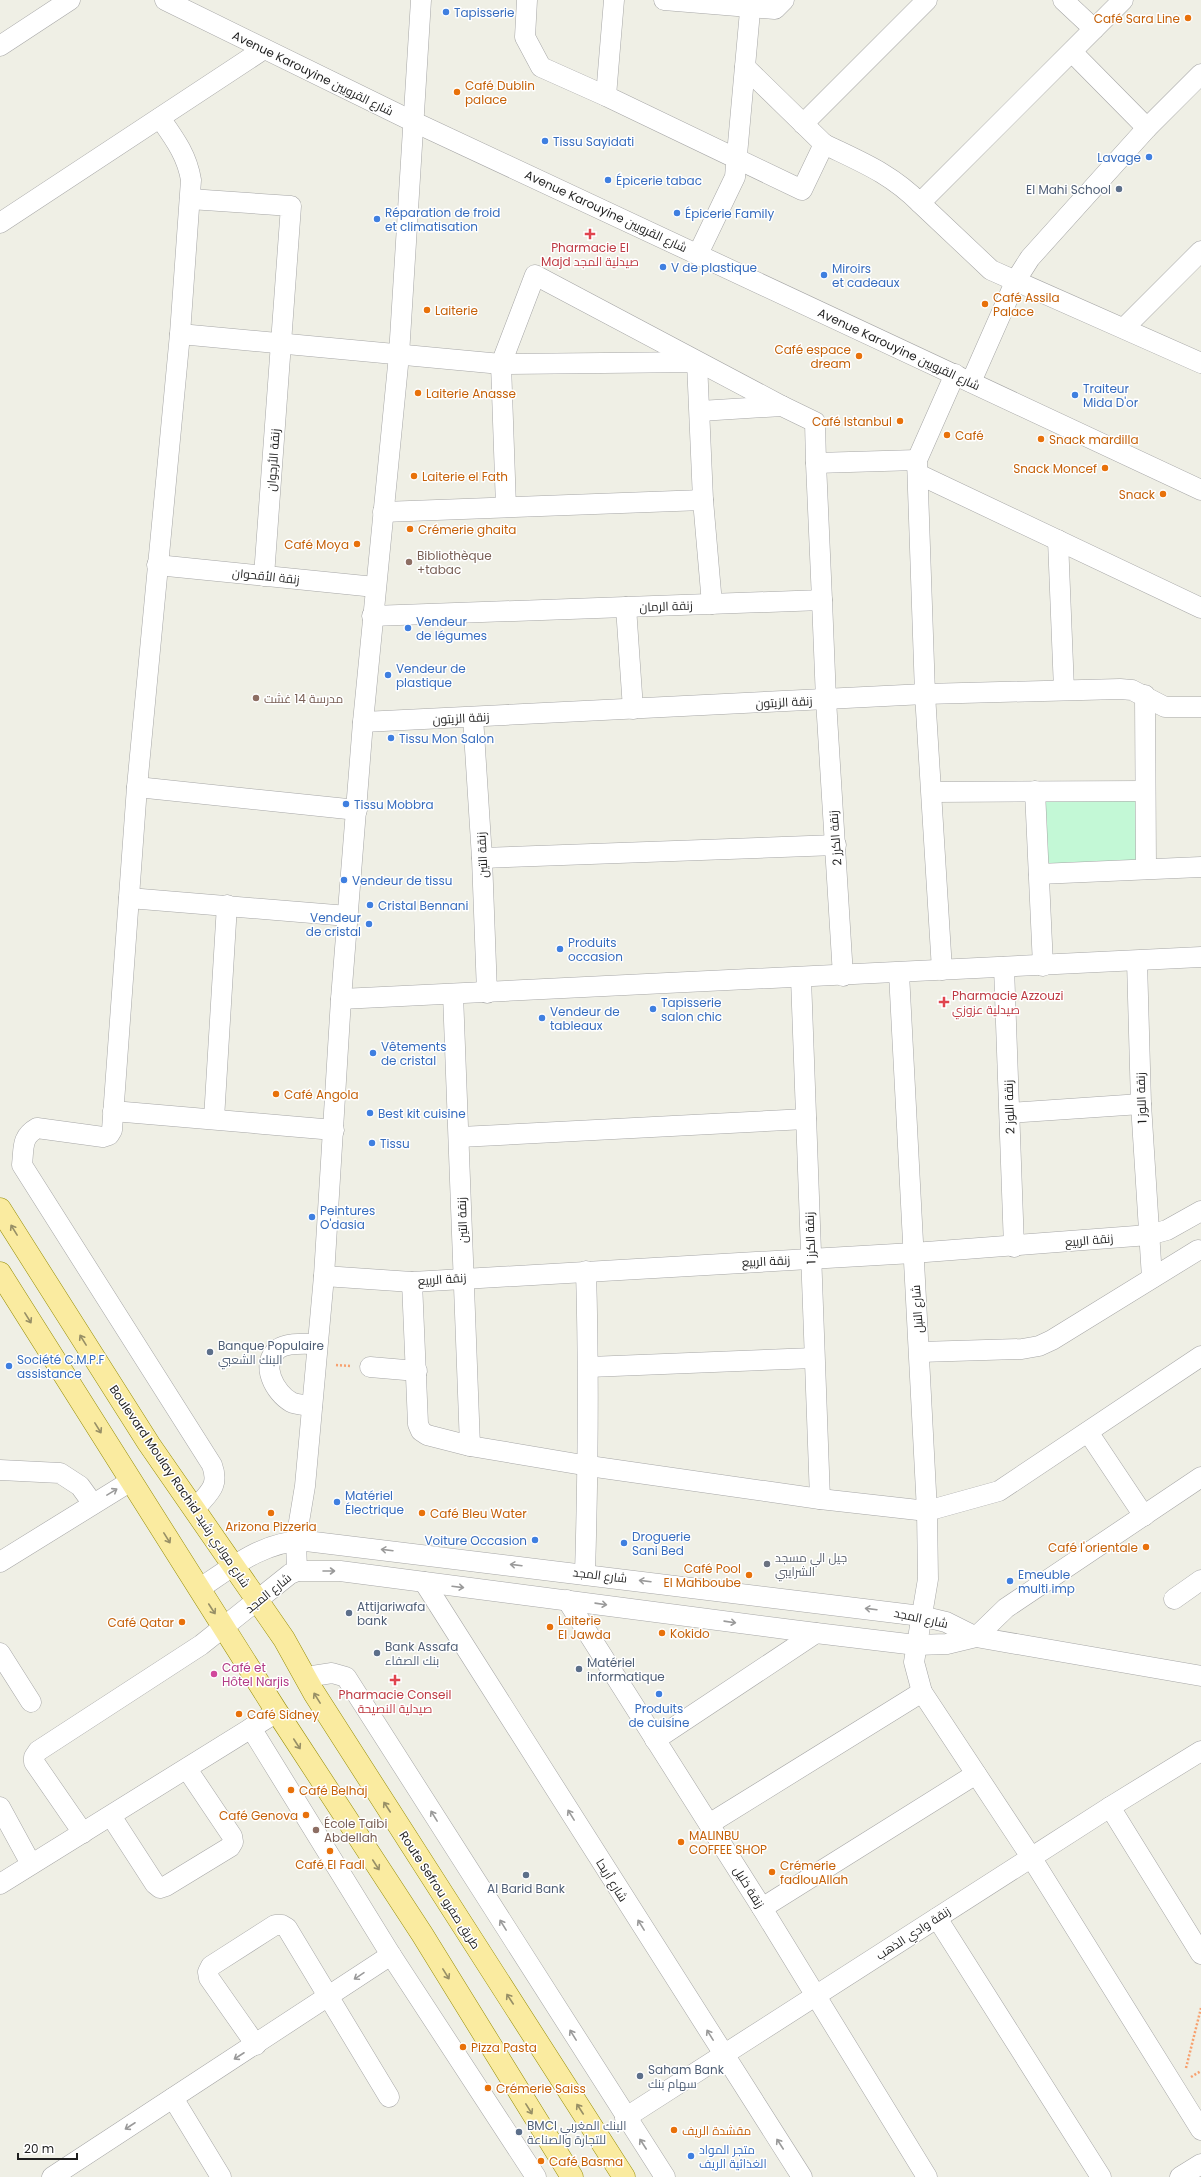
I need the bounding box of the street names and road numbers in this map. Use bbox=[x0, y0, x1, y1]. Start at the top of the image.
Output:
street label: Avenue Karouyine شارع القرويين bbox=[230, 26, 396, 120]
street label: Avenue Karouyine شارع القرويين bbox=[522, 166, 690, 256]
street label: Avenue Karouyine شارع القرويين bbox=[815, 304, 983, 394]
street label: زنقة الأرجوان bbox=[262, 428, 284, 492]
street label: زنقة الأقحوان bbox=[231, 564, 301, 588]
street label: زنقة الرمان bbox=[639, 597, 693, 615]
street label: زنقة الزيتون bbox=[755, 692, 813, 712]
street label: زنقة الزيتون bbox=[432, 708, 490, 728]
street label: زنقة الكرز 2 bbox=[825, 810, 845, 866]
street label: زنقة التين bbox=[472, 832, 492, 878]
street label: زنقة اللوز 1 bbox=[1132, 1072, 1150, 1124]
street label: زنقة اللوز 2 bbox=[1000, 1079, 1018, 1135]
street label: زنقة التين bbox=[453, 1197, 471, 1243]
street label: زنقة الكرز 1 bbox=[801, 1212, 819, 1264]
street label: زنقة الربيع bbox=[1064, 1229, 1114, 1251]
street label: زنقة الربيع bbox=[741, 1251, 791, 1271]
street label: زنقة الربيع bbox=[417, 1269, 467, 1289]
street label: شارع النبل bbox=[907, 1284, 927, 1334]
street label: Boulevard Moulay Rachid شارع مولاي رشيد bbox=[104, 1381, 254, 1592]
street label: شارع المجد bbox=[572, 1563, 628, 1587]
street label: شارع المجد bbox=[241, 1569, 295, 1617]
street label: شارع المجد bbox=[892, 1604, 950, 1632]
street label: Route Sefrou طريق صفرو bbox=[395, 1828, 485, 1952]
street label: شارع أريحا bbox=[592, 1855, 632, 1905]
street label: زنقة خليل bbox=[729, 1863, 769, 1911]
street label: زنقة وادي الذهب bbox=[872, 1902, 955, 1965]

